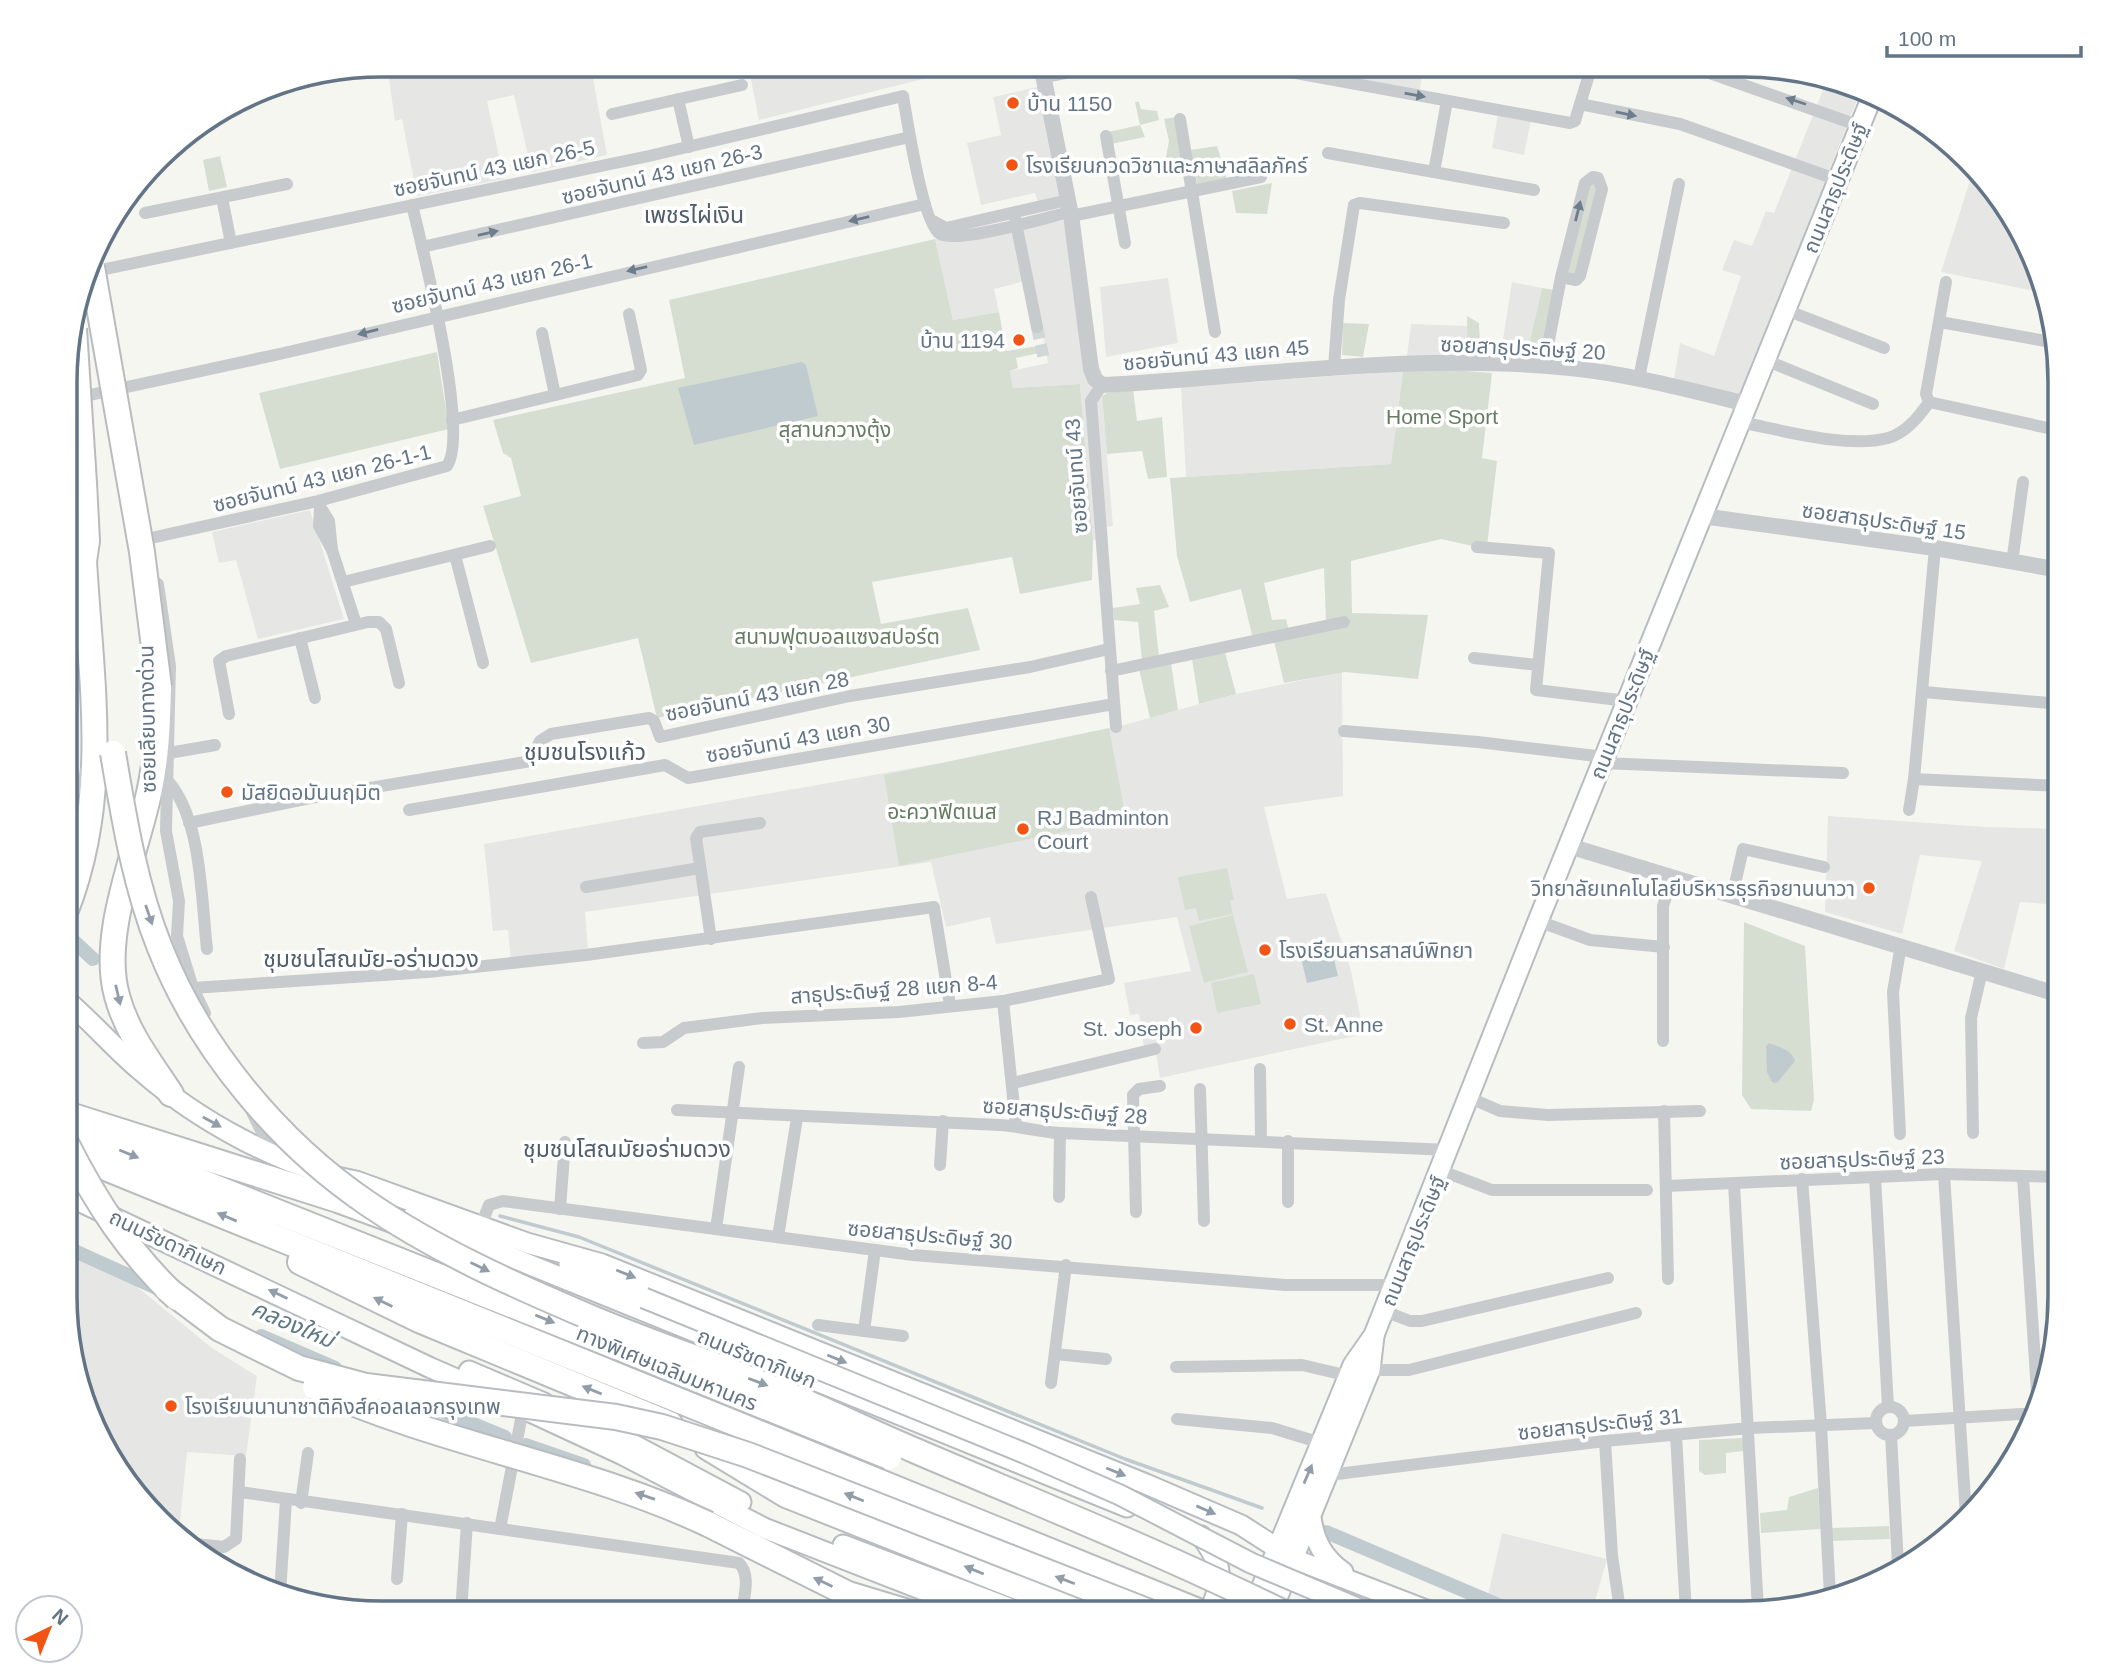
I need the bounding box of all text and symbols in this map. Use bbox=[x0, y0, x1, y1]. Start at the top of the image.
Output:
scale bar bbox=[1887, 14, 2081, 58]
text: 100 m bbox=[1898, 27, 1956, 50]
one-way arrow bbox=[1404, 90, 1426, 101]
place label: บ้าน 1150 bbox=[1027, 92, 1112, 115]
marker: บ้าน 1150 bbox=[1005, 95, 1021, 111]
one-way arrow bbox=[1786, 95, 1807, 106]
one-way arrow bbox=[1615, 108, 1637, 119]
street label: ถนนสาธุประดิษฐ์ bbox=[1798, 119, 1873, 257]
street label: ซอยจันทน์ 43 แยก 26-5 bbox=[391, 135, 597, 201]
street label: ซอยจันทน์ 43 แยก 26-3 bbox=[559, 140, 765, 208]
place label: โรงเรียนกวดวิชาและภาษาสลิลภัคร์ bbox=[1026, 154, 1308, 177]
marker: โรงเรียนกวดวิชาและภาษาสลิลภัคร์ bbox=[1004, 157, 1020, 173]
one-way arrow bbox=[1573, 200, 1584, 222]
district label: เพชรไผ่เงิน bbox=[644, 202, 744, 228]
one-way arrow bbox=[848, 214, 870, 225]
one-way arrow bbox=[477, 227, 499, 238]
street label: ซอยจันทน์ 43 แยก 26-1 bbox=[389, 249, 595, 317]
one-way arrow bbox=[626, 264, 648, 275]
one-way arrow bbox=[357, 327, 379, 338]
place label: บ้าน 1194 bbox=[920, 329, 1005, 352]
marker: บ้าน 1194 bbox=[1011, 332, 1027, 348]
street label: ซอยสาธุประดิษฐ์ 20 bbox=[1440, 332, 1606, 366]
street label: ซอยจันทน์ 43 แยก 45 bbox=[1122, 335, 1310, 375]
park label: Home Sport bbox=[1386, 405, 1498, 428]
park label: สุสานกวางตุ้ง bbox=[779, 418, 891, 443]
street label: ซอยจันทน์ 43 bbox=[1061, 418, 1091, 534]
street label: ซอยจันทน์ 43 แยก 26-1-1 bbox=[211, 440, 433, 516]
street label: ซอยสาธุประดิษฐ์ 15 bbox=[1800, 498, 1967, 546]
park label: สนามฟุตบอลแซงสปอร์ต bbox=[734, 625, 940, 650]
street label: ซอยเลียบทางด่วน bbox=[134, 645, 160, 793]
street label: ถนนสาธุประดิษฐ์ bbox=[1585, 645, 1660, 783]
street label: ซอยจันทน์ 43 แยก 28 bbox=[663, 667, 851, 725]
street label: ซอยจันทน์ 43 แยก 30 bbox=[704, 711, 892, 767]
district label: ชุมชนโรงแก้ว bbox=[524, 739, 646, 766]
place label: มัสยิดอมันนฤมิต bbox=[241, 781, 381, 804]
marker: มัสยิดอมันนฤมิต bbox=[219, 784, 235, 800]
park label: อะควาฟิตเนส bbox=[887, 800, 997, 823]
place label: RJ Badminton Court bbox=[1037, 806, 1169, 853]
marker: RJ Badminton Court bbox=[1015, 821, 1031, 837]
place label: วิทยาลัยเทคโนโลยีบริหารธุรกิจยานนาวา bbox=[1531, 877, 1855, 902]
marker: วิทยาลัยเทคโนโลยีบริหารธุรกิจยานนาวา bbox=[1861, 880, 1877, 896]
one-way arrow bbox=[144, 905, 155, 926]
place label: โรงเรียนสารสาสน์พิทยา bbox=[1279, 939, 1473, 962]
marker: โรงเรียนสารสาสน์พิทยา bbox=[1257, 942, 1273, 958]
district label: ชุมชนโสณมัย-อร่ามดวง bbox=[263, 946, 479, 973]
street label: สาธุประดิษฐ์ 28 แยก 8-4 bbox=[790, 970, 999, 1010]
one-way arrow bbox=[113, 984, 124, 1006]
place label: St. Anne bbox=[1304, 1013, 1383, 1036]
marker: St. Anne bbox=[1282, 1016, 1298, 1032]
place label: St. Joseph bbox=[1083, 1017, 1182, 1040]
marker: St. Joseph bbox=[1188, 1020, 1204, 1036]
street label: ซอยสาธุประดิษฐ์ 28 bbox=[982, 1094, 1148, 1130]
one-way arrow bbox=[202, 1116, 221, 1128]
district label: ชุมชนโสณมัยอร่ามดวง bbox=[523, 1136, 731, 1163]
street label: ซอยสาธุประดิษฐ์ 23 bbox=[1779, 1145, 1945, 1175]
one-way arrow bbox=[119, 1148, 139, 1160]
street label: ถนนสาธุประดิษฐ์ bbox=[1376, 1172, 1451, 1310]
street label: ถนนรัชดาภิเษก bbox=[106, 1205, 230, 1279]
one-way arrow bbox=[217, 1212, 238, 1223]
street label: ซอยสาธุประดิษฐ์ 30 bbox=[846, 1216, 1013, 1256]
one-way arrow bbox=[470, 1261, 490, 1272]
one-way arrow bbox=[616, 1268, 637, 1279]
one-way arrow bbox=[268, 1288, 288, 1300]
water label: คลองใหม่ bbox=[248, 1295, 341, 1354]
one-way arrow bbox=[373, 1296, 393, 1308]
one-way arrow bbox=[535, 1313, 556, 1324]
street label: ทางพิเศษเฉลิมมหานคร bbox=[573, 1321, 761, 1415]
street label: ถนนรัชดาภิเษก bbox=[694, 1324, 820, 1392]
one-way arrow bbox=[827, 1354, 848, 1365]
one-way arrow bbox=[747, 1376, 768, 1387]
one-way arrow bbox=[582, 1384, 603, 1395]
place label: โรงเรียนนานาชาติคิงส์คอลเลจกรุงเทพ bbox=[185, 1395, 501, 1420]
marker: โรงเรียนนานาชาติคิงส์คอลเลจกรุงเทพ bbox=[163, 1398, 179, 1414]
street label: ซอยสาธุประดิษฐ์ 31 bbox=[1517, 1404, 1684, 1446]
one-way arrow bbox=[1303, 1463, 1314, 1484]
one-way arrow bbox=[1106, 1466, 1126, 1478]
one-way arrow bbox=[635, 1490, 656, 1501]
one-way arrow bbox=[843, 1491, 864, 1502]
one-way arrow bbox=[1195, 1505, 1216, 1516]
one-way arrow bbox=[963, 1565, 984, 1576]
one-way arrow bbox=[1055, 1574, 1076, 1585]
one-way arrow bbox=[813, 1577, 834, 1588]
north arrow bbox=[14, 1594, 84, 1664]
text: N bbox=[48, 1605, 72, 1629]

